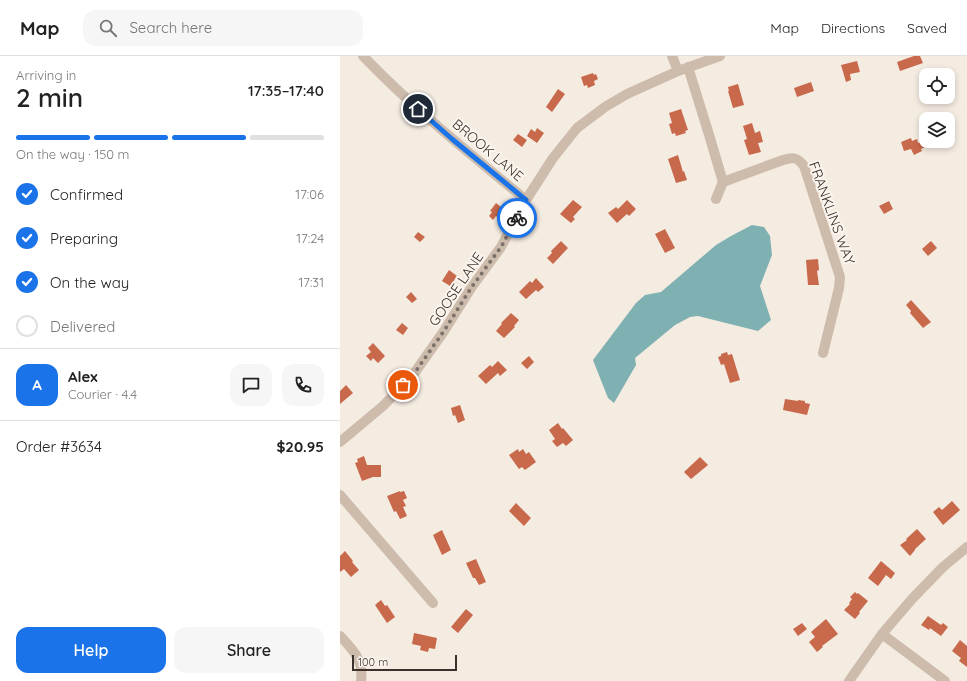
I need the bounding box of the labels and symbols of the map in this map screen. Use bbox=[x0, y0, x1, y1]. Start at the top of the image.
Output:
pin bbox=[401, 92, 435, 126]
street label: BROOK LANE bbox=[449, 115, 527, 185]
street label: FRANKLINS WAY bbox=[805, 159, 859, 267]
courier bbox=[497, 198, 537, 238]
street label: GOOSE LANE bbox=[425, 249, 487, 329]
pin bbox=[386, 368, 420, 402]
scale bar bbox=[352, 653, 457, 672]

